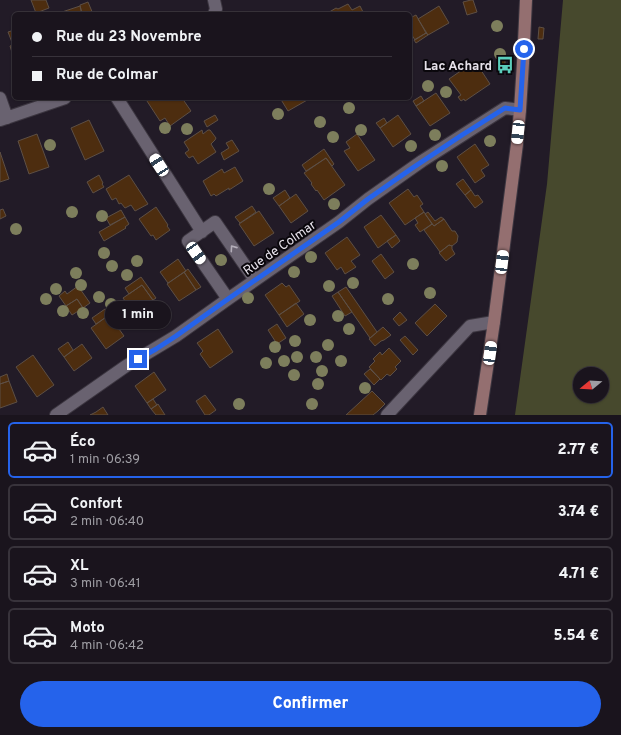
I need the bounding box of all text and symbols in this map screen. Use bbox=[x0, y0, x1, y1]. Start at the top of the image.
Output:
text: Rue du 23 Novembre bbox=[56, 28, 202, 47]
route start bbox=[515, 40, 533, 58]
bus stop icon: Lac Achard bbox=[495, 55, 515, 75]
place label: Lac Achard bbox=[424, 59, 492, 75]
text: Rue de Colmar bbox=[56, 66, 158, 85]
car bbox=[511, 119, 525, 145]
car bbox=[147, 152, 171, 178]
street label: Rue de Colmar bbox=[241, 218, 320, 280]
car bbox=[184, 240, 208, 266]
one-way arrow bbox=[230, 245, 238, 252]
car bbox=[495, 249, 509, 275]
callout: 1 min bbox=[105, 301, 171, 329]
text: 1 min bbox=[122, 307, 154, 323]
car bbox=[482, 340, 498, 366]
route end bbox=[129, 350, 147, 368]
north arrow bbox=[573, 367, 609, 403]
map controls bbox=[573, 367, 609, 403]
icon: car bbox=[22, 432, 58, 468]
text: Éco bbox=[70, 433, 95, 452]
text: 2.77 € bbox=[558, 441, 599, 460]
text: 1 min · 06:39 bbox=[70, 452, 140, 468]
icon: car bbox=[22, 494, 58, 530]
text: Confort bbox=[70, 495, 122, 514]
text: 3.74 € bbox=[558, 503, 599, 522]
text: 2 min · 06:40 bbox=[70, 514, 144, 530]
icon: car bbox=[22, 556, 58, 592]
text: XL bbox=[70, 557, 88, 576]
text: 4.71 € bbox=[559, 565, 599, 584]
text: 3 min · 06:41 bbox=[70, 576, 141, 592]
icon: car bbox=[22, 618, 58, 654]
text: Moto bbox=[70, 619, 105, 638]
text: 5.54 € bbox=[554, 627, 599, 646]
text: 4 min · 06:42 bbox=[70, 638, 144, 654]
button: Confirmer bbox=[20, 681, 601, 727]

